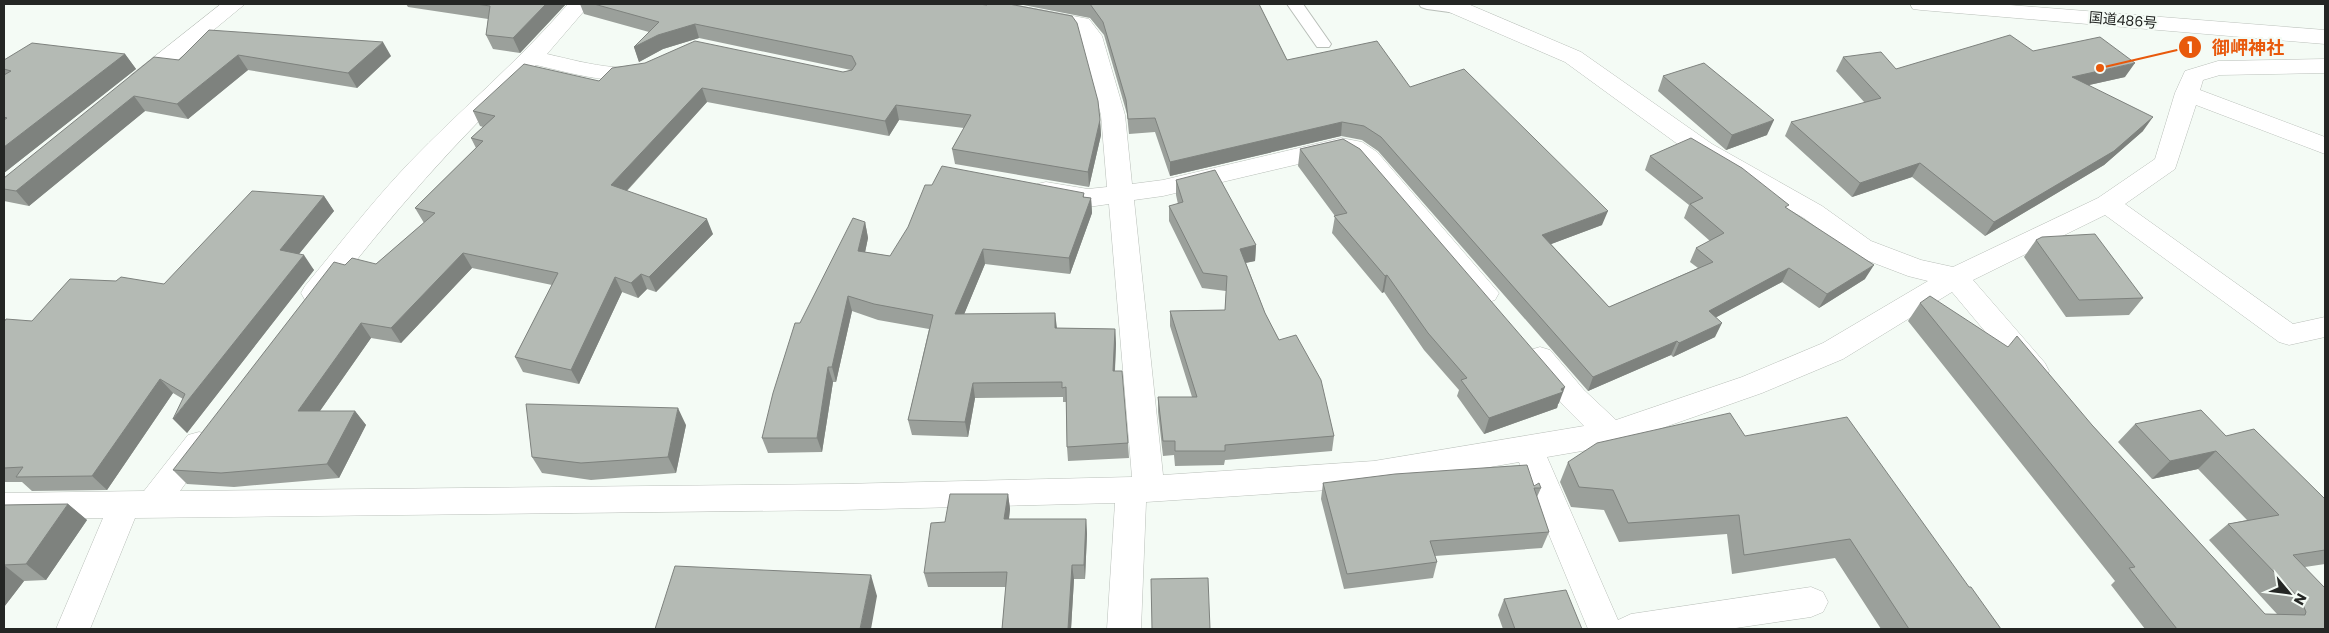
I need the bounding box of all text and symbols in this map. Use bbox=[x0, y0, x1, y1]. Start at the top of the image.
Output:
street label: 国道486号 bbox=[2088, 7, 2158, 33]
callout: 御岬神社 bbox=[2177, 31, 2294, 64]
text: 御岬神社 bbox=[2211, 35, 2284, 60]
text: 1 bbox=[2187, 37, 2193, 58]
north arrow bbox=[2264, 568, 2314, 618]
text: N bbox=[2289, 590, 2312, 609]

